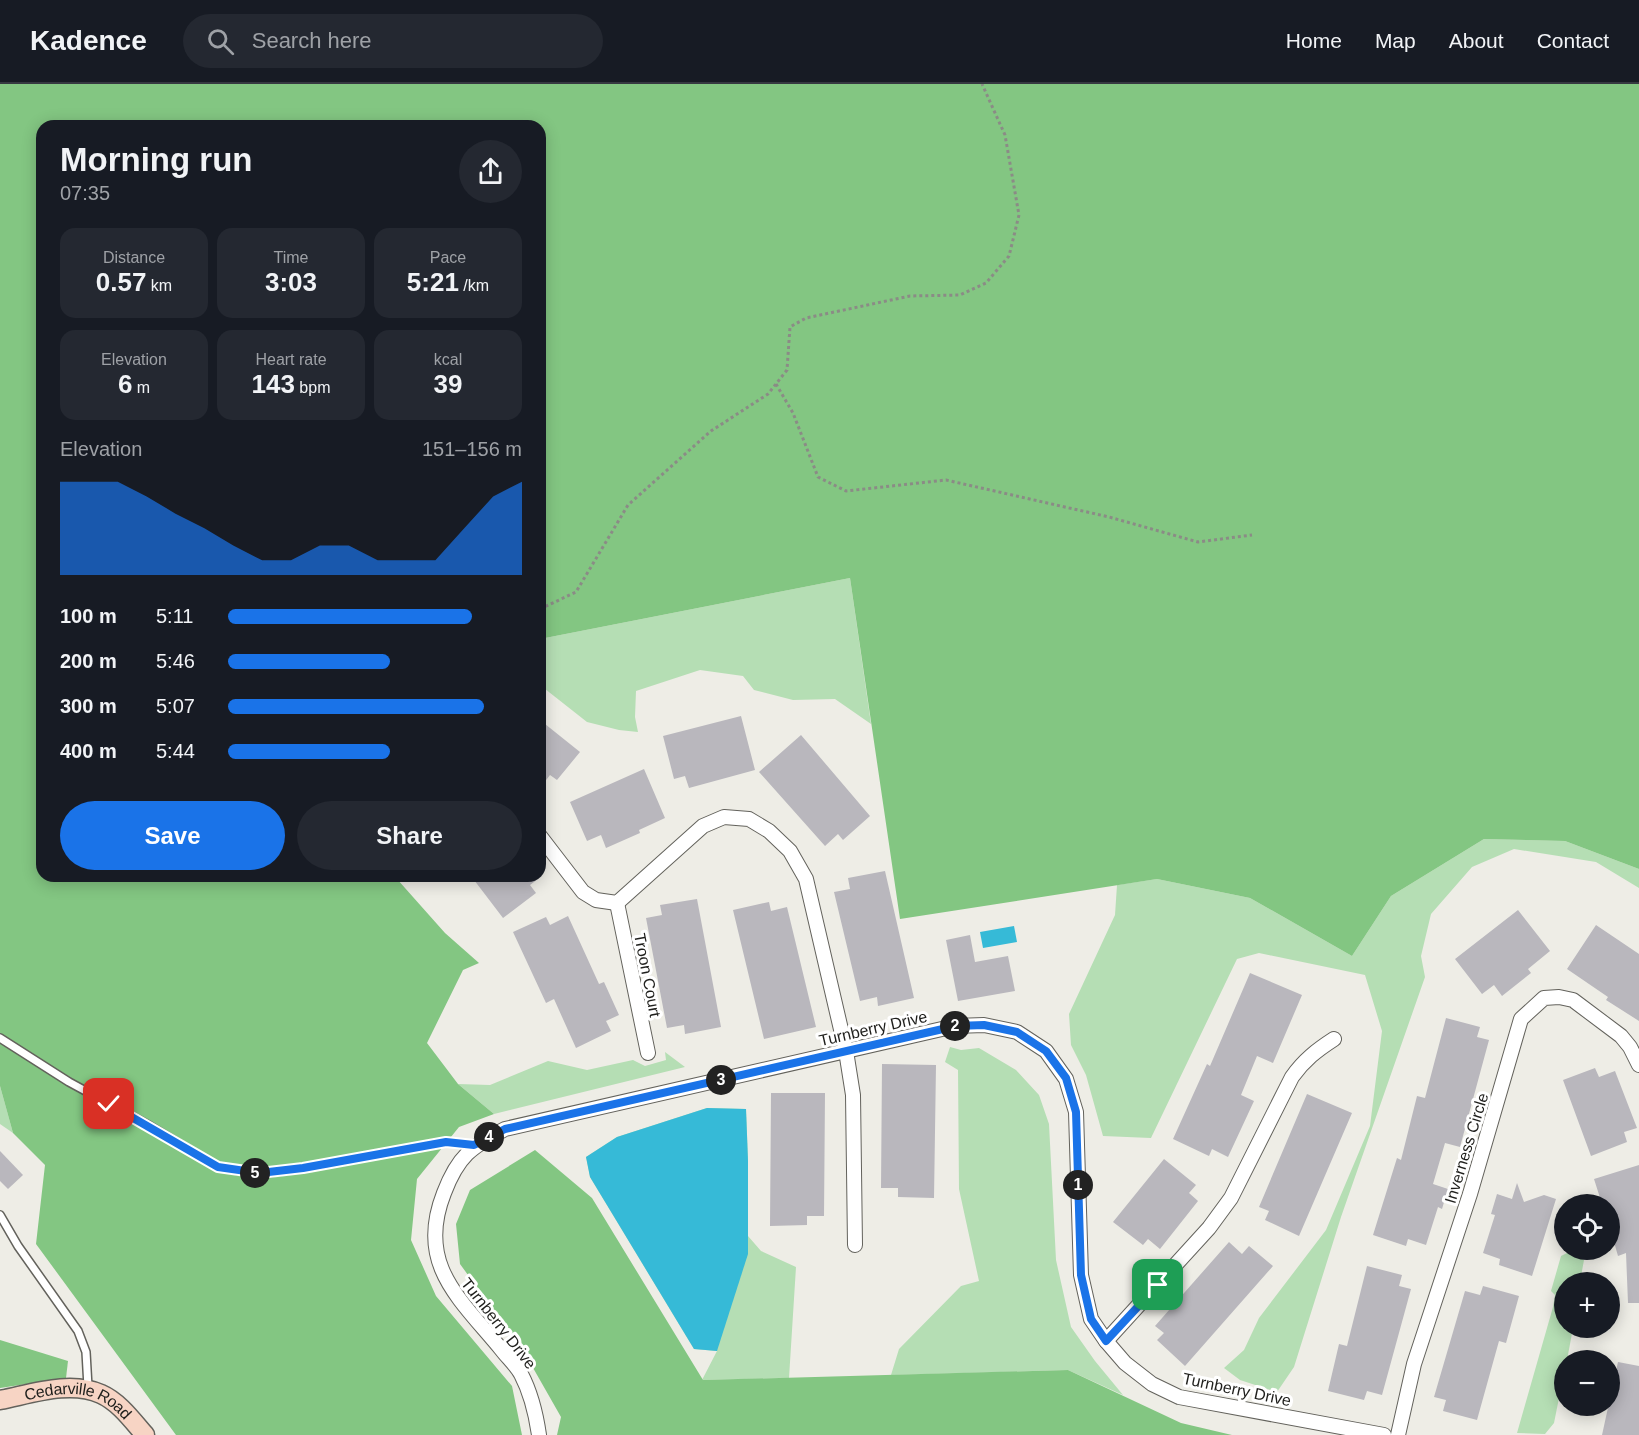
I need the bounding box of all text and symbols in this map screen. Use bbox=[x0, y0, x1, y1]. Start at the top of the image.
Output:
search box bbox=[183, 14, 603, 68]
text: Kadence bbox=[30, 25, 147, 56]
icon: search bbox=[204, 25, 237, 58]
text: Search here bbox=[252, 28, 372, 53]
text: Home bbox=[1286, 29, 1342, 52]
text: Map bbox=[1375, 29, 1416, 52]
text: About bbox=[1449, 29, 1504, 52]
text: Contact bbox=[1537, 29, 1609, 52]
button: share bbox=[459, 140, 522, 203]
text: Morning run bbox=[60, 141, 252, 178]
text: 07:35 bbox=[60, 182, 110, 204]
text: Distance bbox=[103, 249, 165, 266]
text: Time bbox=[274, 249, 308, 266]
text: Pace bbox=[430, 249, 466, 266]
text: 0.57 bbox=[96, 267, 146, 297]
text: 3:03 bbox=[265, 267, 317, 297]
text: 5:21 bbox=[407, 267, 459, 297]
text: km bbox=[146, 277, 172, 294]
text: /km bbox=[459, 277, 489, 294]
text: Elevation bbox=[101, 351, 167, 368]
text: Heart rate bbox=[255, 351, 327, 368]
text: kcal bbox=[434, 351, 462, 368]
text: 6 bbox=[118, 369, 132, 399]
text: 143 bbox=[252, 369, 295, 399]
text: 39 bbox=[434, 369, 462, 399]
text: m bbox=[132, 379, 150, 396]
text: bpm bbox=[295, 379, 330, 396]
text: Elevation bbox=[60, 438, 142, 460]
text: 151–156 m bbox=[422, 438, 522, 460]
text: 100 m bbox=[60, 605, 117, 627]
text: 5:11 bbox=[156, 605, 193, 627]
text: 200 m bbox=[60, 650, 117, 672]
text: 5:46 bbox=[156, 650, 195, 672]
text: 300 m bbox=[60, 695, 117, 717]
text: 5:07 bbox=[156, 695, 195, 717]
text: 400 m bbox=[60, 740, 117, 762]
text: 5:44 bbox=[156, 740, 195, 762]
button: Save bbox=[60, 801, 285, 870]
button: Share bbox=[297, 801, 522, 870]
street label: Troon Court bbox=[631, 932, 664, 1019]
street label: Turnberry Drive bbox=[817, 1008, 929, 1049]
pin: 2 bbox=[940, 1011, 970, 1041]
text: 2 bbox=[951, 1017, 959, 1034]
pin: 3 bbox=[706, 1065, 736, 1095]
text: 3 bbox=[717, 1071, 725, 1088]
pin bbox=[83, 1078, 134, 1129]
icon: check bbox=[92, 1087, 125, 1120]
street label: Inverness Circle bbox=[1442, 1091, 1491, 1205]
pin: 4 bbox=[474, 1122, 504, 1152]
text: 4 bbox=[485, 1128, 493, 1145]
pin: 5 bbox=[240, 1158, 270, 1188]
text: 5 bbox=[251, 1164, 259, 1181]
pin: 1 bbox=[1063, 1170, 1093, 1200]
text: 1 bbox=[1074, 1176, 1082, 1193]
map controls bbox=[1554, 1194, 1620, 1416]
button: locate bbox=[1554, 1194, 1620, 1260]
pin bbox=[1132, 1259, 1183, 1310]
icon: arrive bbox=[1141, 1268, 1174, 1301]
button: + bbox=[1554, 1272, 1620, 1338]
street label: Turnberry Drive bbox=[458, 1275, 539, 1372]
button: − bbox=[1554, 1350, 1620, 1416]
street label: Turnberry Drive bbox=[1181, 1370, 1293, 1409]
street label: Cedarville Road bbox=[23, 1380, 135, 1422]

